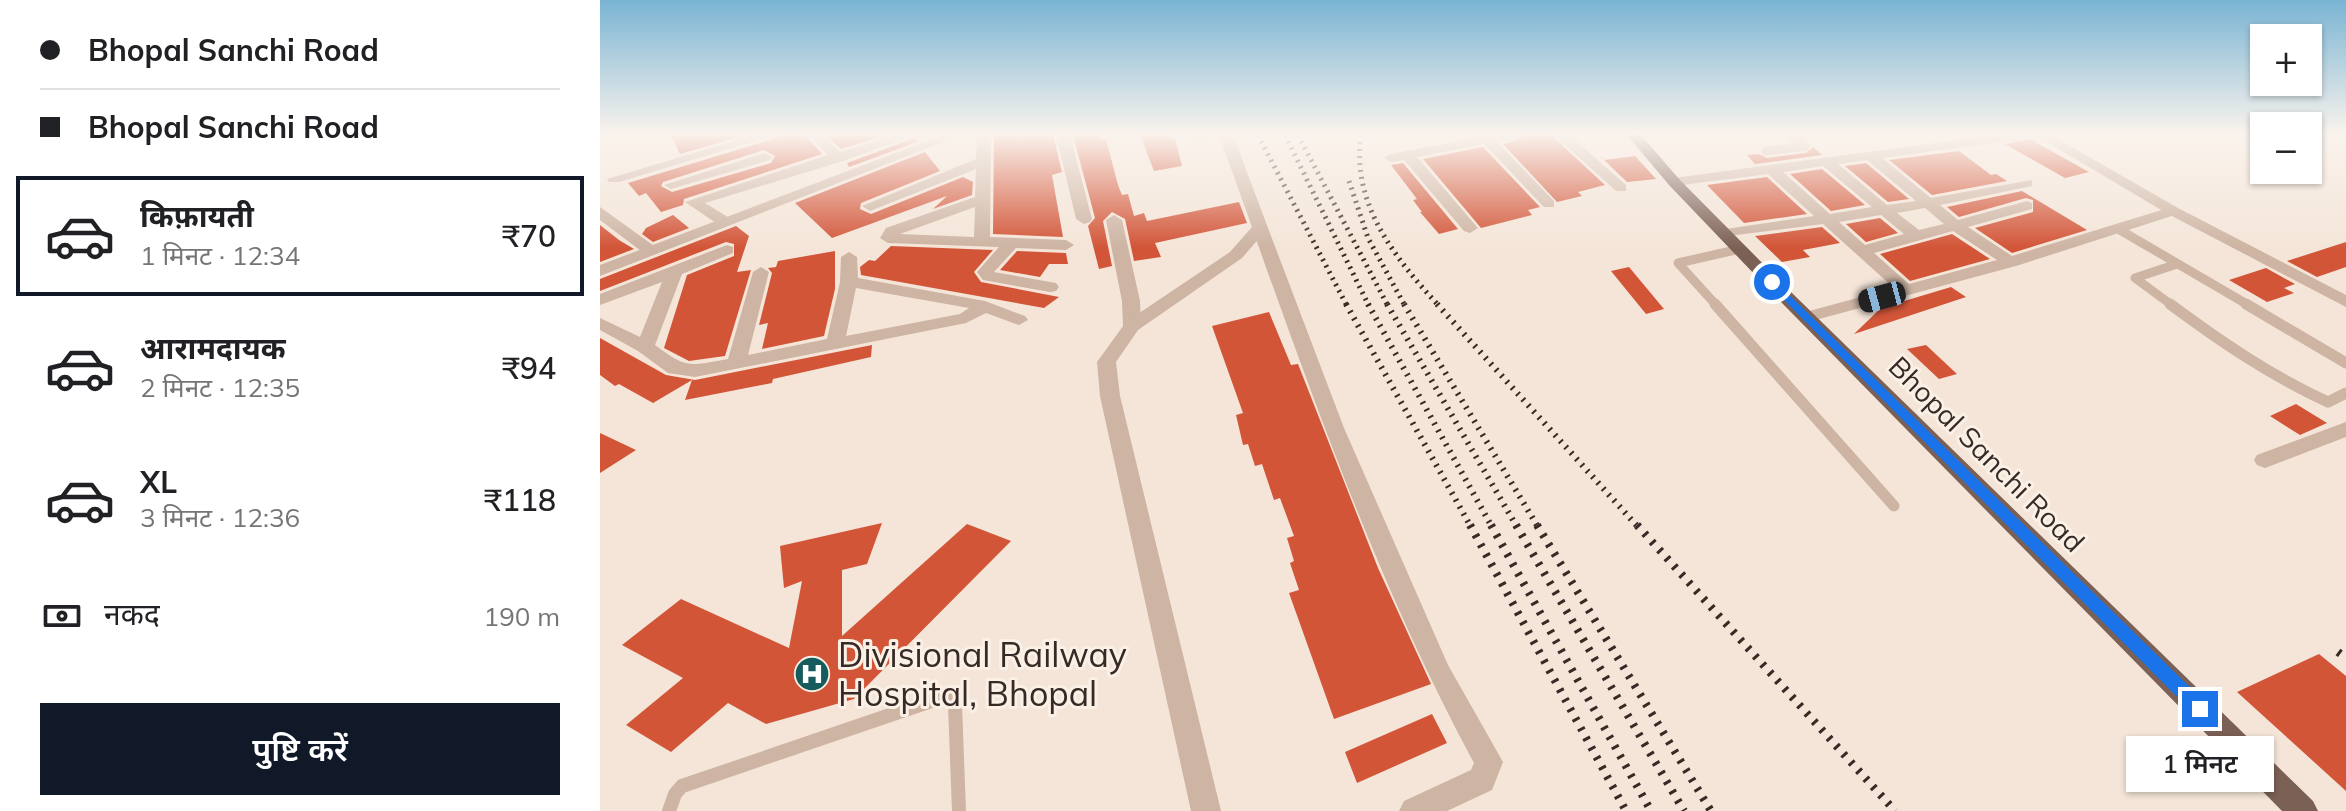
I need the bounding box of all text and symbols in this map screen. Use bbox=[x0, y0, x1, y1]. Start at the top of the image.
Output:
map controls bbox=[2250, 24, 2322, 184]
button: + bbox=[2250, 24, 2322, 96]
text: Bhopal Sanchi Road bbox=[88, 31, 379, 69]
text: Bhopal Sanchi Road bbox=[88, 108, 379, 146]
button: − bbox=[2250, 112, 2322, 184]
text: किफ़ायती bbox=[140, 197, 254, 235]
icon: car bbox=[44, 200, 116, 272]
text: ₹70 bbox=[502, 217, 556, 255]
text: 1 मिनट · 12:34 bbox=[140, 239, 300, 272]
route start bbox=[1754, 264, 1790, 300]
car bbox=[1856, 279, 1908, 315]
text: आरामदायक bbox=[140, 329, 286, 367]
icon: car bbox=[44, 332, 116, 404]
text: ₹94 bbox=[502, 349, 556, 387]
street label: Bhopal Sanchi Road bbox=[1882, 349, 2092, 559]
text: 2 मिनट · 12:35 bbox=[140, 371, 300, 404]
text: XL bbox=[140, 463, 177, 501]
icon: car bbox=[44, 464, 116, 536]
text: ₹118 bbox=[484, 481, 556, 519]
text: 3 मिनट · 12:36 bbox=[140, 501, 300, 534]
icon: cash bbox=[40, 594, 84, 638]
text: नकद bbox=[104, 595, 160, 633]
text: 190 m bbox=[484, 600, 560, 633]
place label: Divisional Railway Hospital, Bhopal bbox=[838, 633, 1127, 715]
hospital icon: Divisional Railway Hospital, Bhopal bbox=[793, 655, 831, 693]
route end bbox=[2182, 691, 2218, 727]
button: पुष्टि करें bbox=[40, 703, 560, 795]
callout: 1 मिनट bbox=[2126, 737, 2274, 793]
text: 1 मिनट bbox=[2162, 747, 2238, 780]

